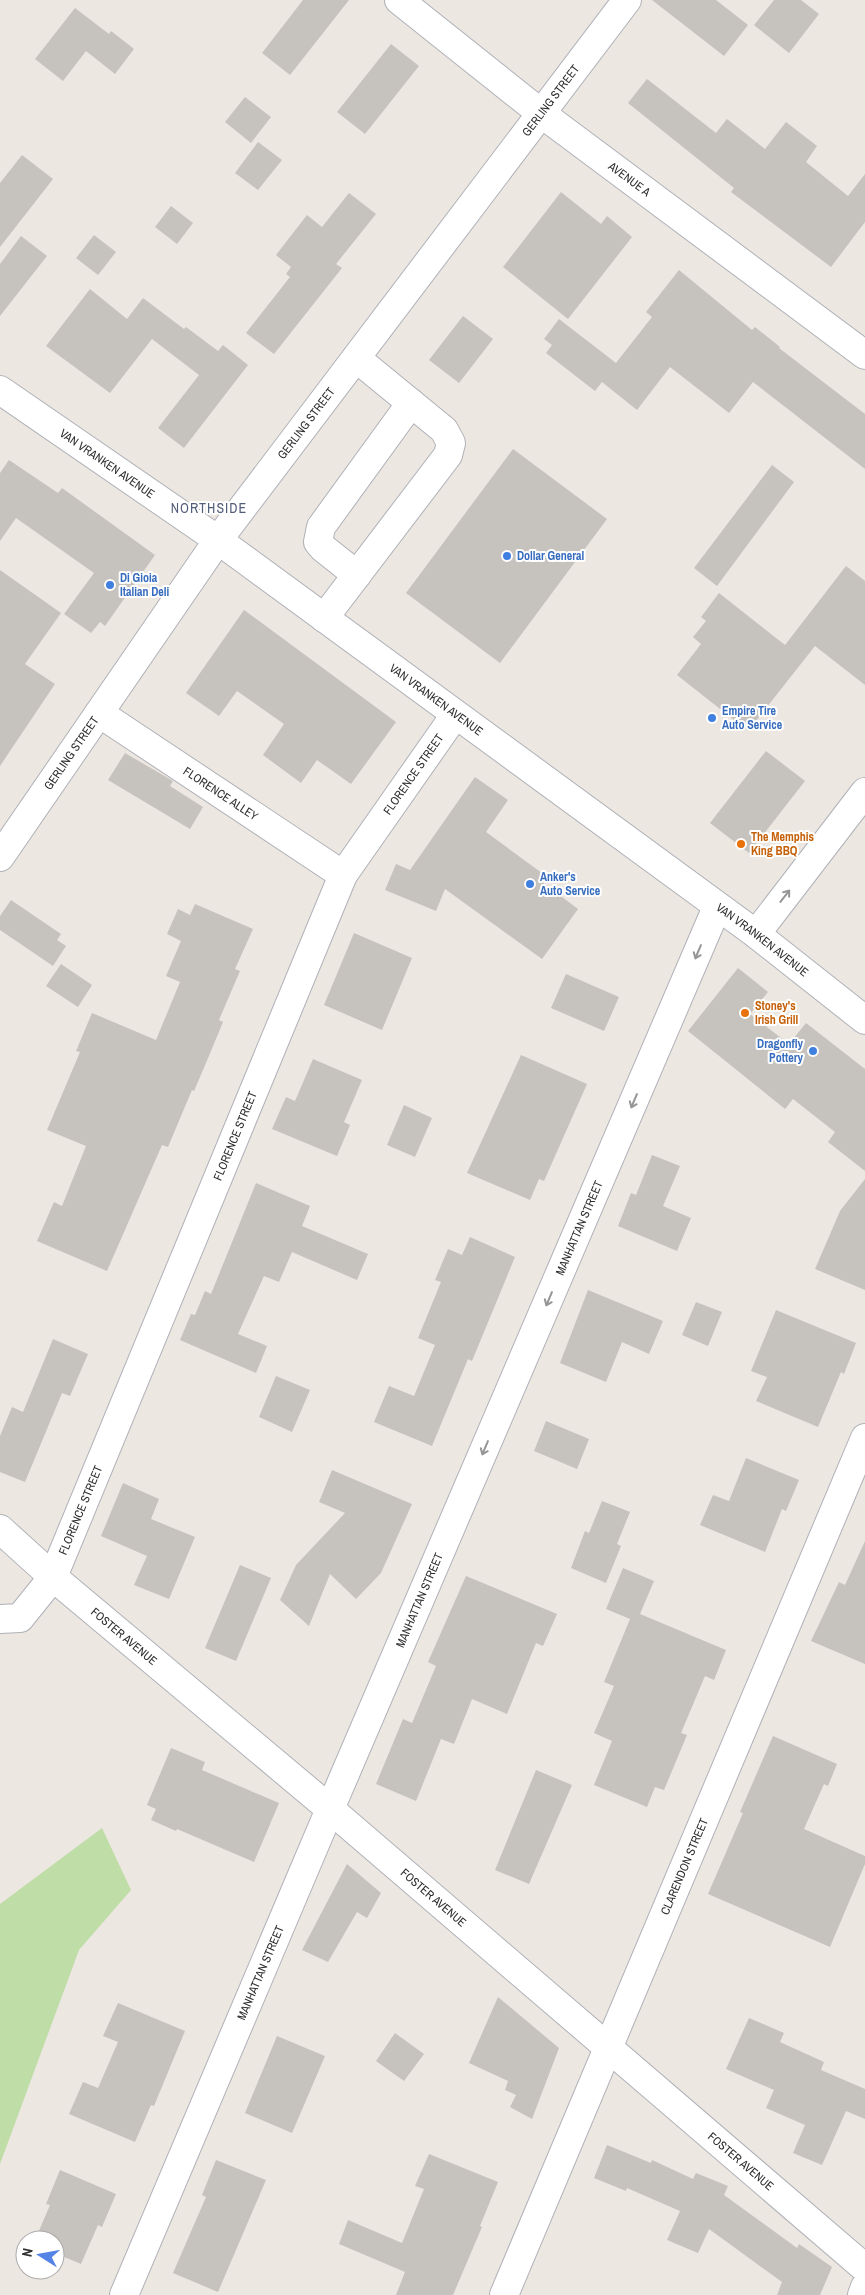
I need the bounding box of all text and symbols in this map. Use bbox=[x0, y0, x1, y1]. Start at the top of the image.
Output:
street label: GERLING STREET bbox=[519, 61, 583, 140]
street label: AVENUE A bbox=[604, 158, 654, 200]
street label: GERLING STREET bbox=[274, 384, 339, 462]
street label: VAN VRANKEN AVENUE bbox=[56, 425, 158, 502]
district label: NORTHSIDE bbox=[171, 499, 247, 517]
place label: Dollar General bbox=[517, 548, 585, 564]
marker: Dollar General bbox=[501, 550, 513, 562]
place label: Di Gioia Italian Deli bbox=[120, 570, 169, 600]
marker: Di Gioia Italian Deli bbox=[104, 579, 116, 591]
street label: VAN VRANKEN AVENUE bbox=[386, 660, 486, 739]
place label: Empire Tire Auto Service bbox=[722, 703, 783, 733]
marker: Empire Tire Auto Service bbox=[706, 712, 718, 724]
street label: GERLING STREET bbox=[40, 713, 102, 793]
street label: FLORENCE STREET bbox=[380, 731, 447, 818]
street label: FLORENCE ALLEY bbox=[180, 763, 261, 825]
place label: The Memphis King BBQ bbox=[751, 829, 814, 859]
marker: The Memphis King BBQ bbox=[735, 838, 747, 850]
place label: Anker's Auto Service bbox=[540, 869, 601, 899]
marker: Anker's Auto Service bbox=[524, 878, 536, 890]
one-way arrow bbox=[780, 890, 791, 903]
street label: VAN VRANKEN AVENUE bbox=[713, 900, 812, 980]
one-way arrow bbox=[692, 944, 702, 959]
place label: Stoney's Irish Grill bbox=[755, 998, 798, 1028]
marker: Stoney's Irish Grill bbox=[739, 1007, 751, 1019]
place label: Dragonfly Pottery bbox=[757, 1036, 804, 1066]
marker: Dragonfly Pottery bbox=[807, 1045, 819, 1057]
street label: FLORENCE STREET bbox=[210, 1089, 261, 1183]
one-way arrow bbox=[628, 1093, 638, 1108]
street label: MANHATTAN STREET bbox=[552, 1178, 607, 1278]
one-way arrow bbox=[543, 1291, 553, 1306]
one-way arrow bbox=[479, 1440, 489, 1455]
street label: FLORENCE STREET bbox=[55, 1463, 106, 1557]
street label: MANHATTAN STREET bbox=[392, 1550, 447, 1650]
street label: FOSTER AVENUE bbox=[87, 1604, 160, 1669]
street label: CLARENDON STREET bbox=[657, 1816, 712, 1917]
street label: FOSTER AVENUE bbox=[397, 1865, 470, 1930]
street label: MANHATTAN STREET bbox=[233, 1923, 288, 2023]
street label: FOSTER AVENUE bbox=[704, 2129, 777, 2194]
north arrow bbox=[15, 2230, 65, 2280]
text: N bbox=[18, 2247, 37, 2258]

